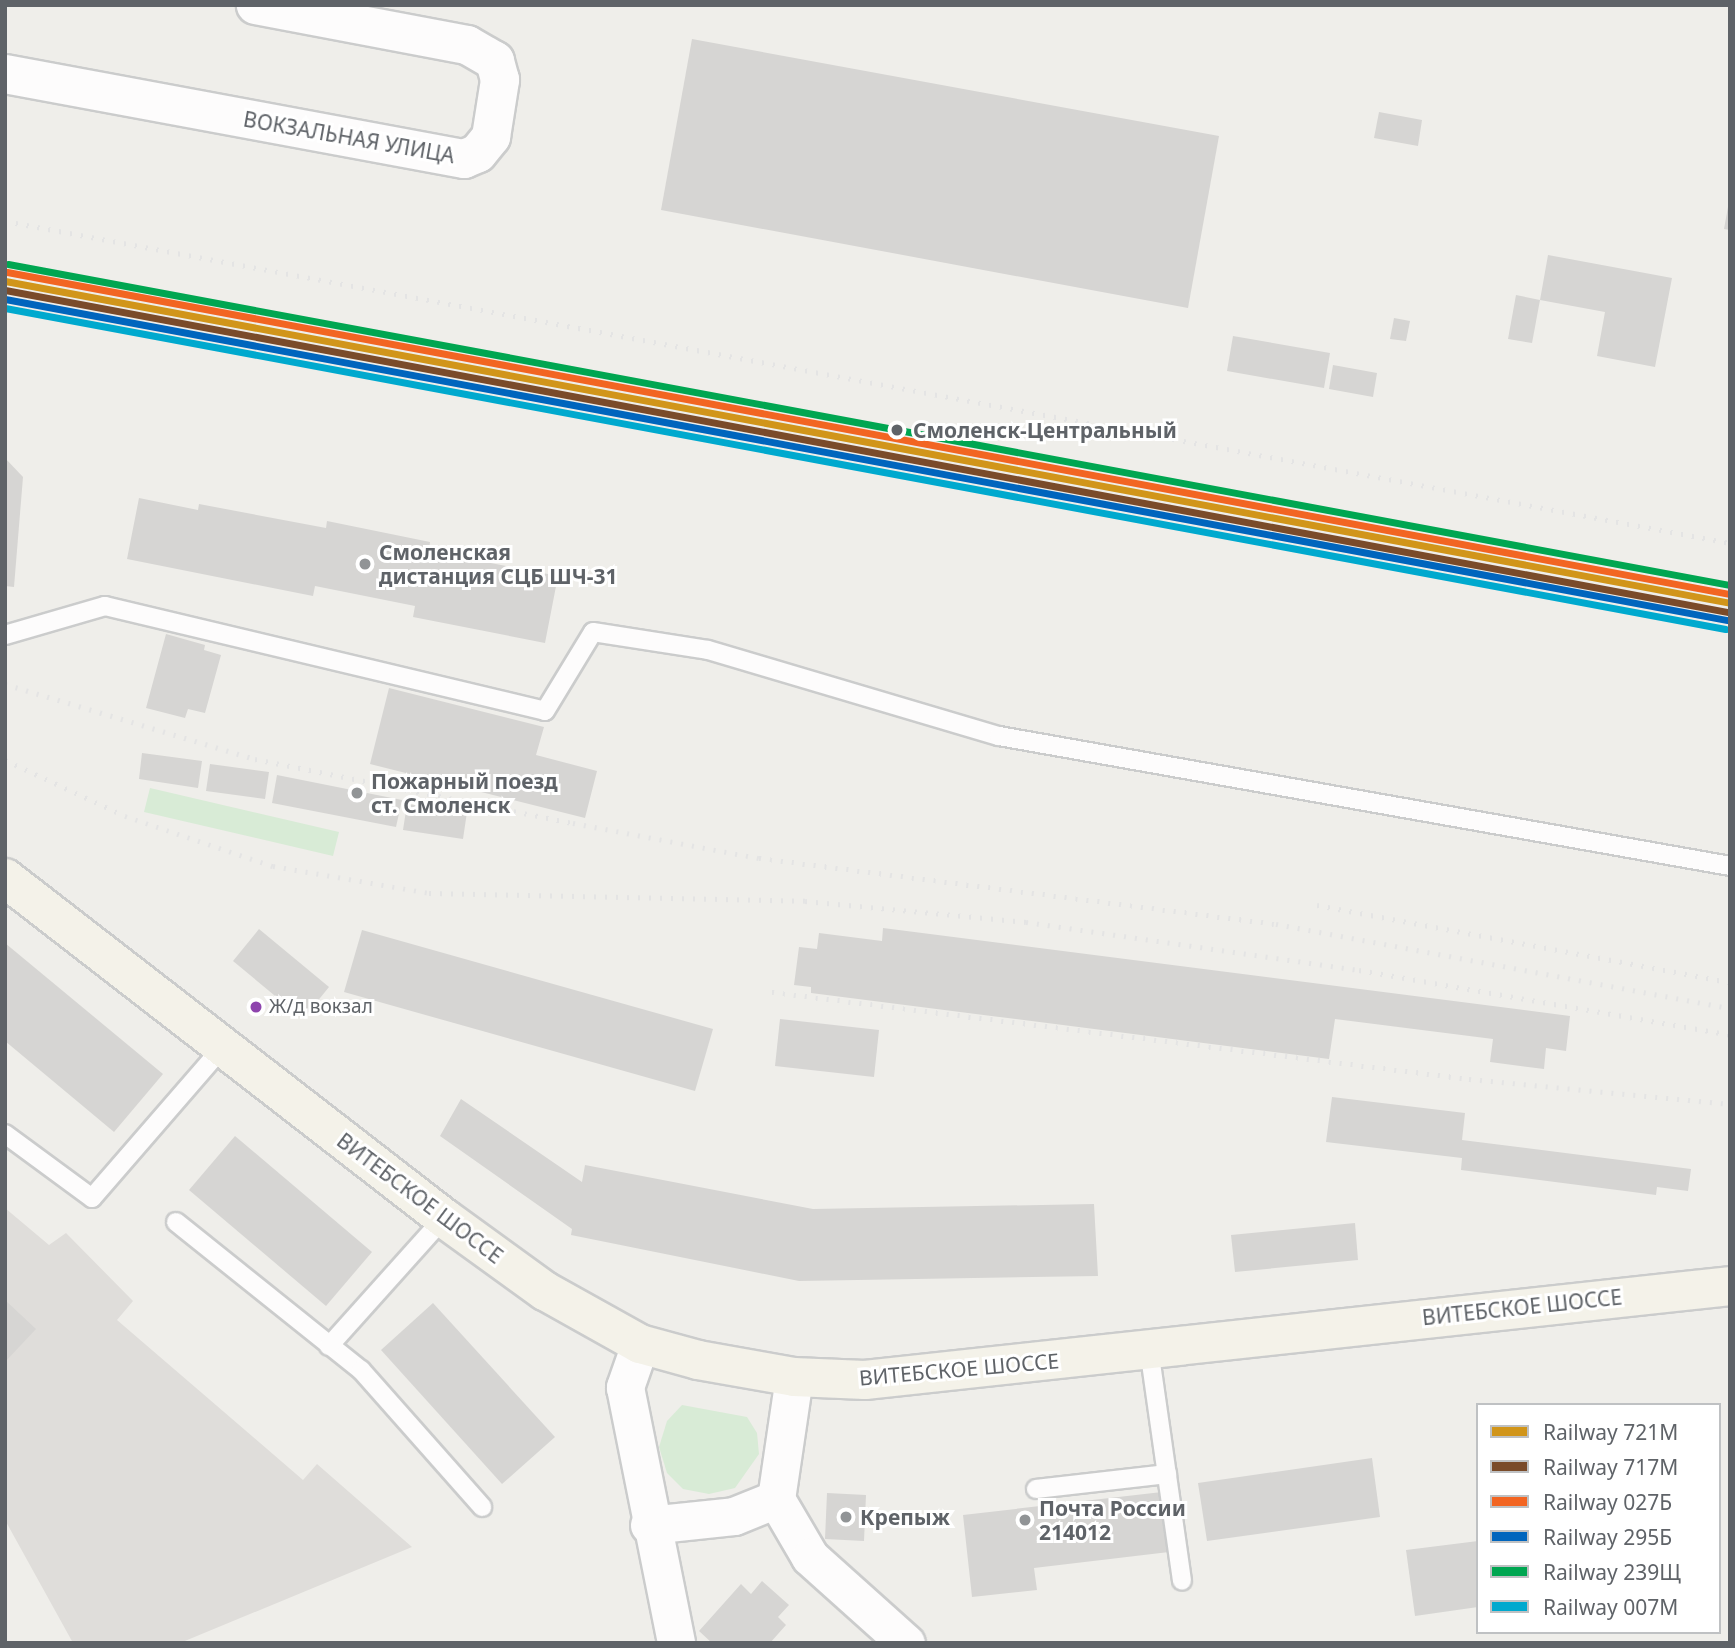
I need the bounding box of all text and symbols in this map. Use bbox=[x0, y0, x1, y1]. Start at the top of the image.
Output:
street label: ВОКЗАЛЬНАЯ УЛИЦА bbox=[241, 106, 457, 168]
place label: Смоленск-Центральный bbox=[913, 417, 1177, 443]
marker: Смоленск-Центральный bbox=[887, 420, 907, 440]
place label: Смоленская дистанция СЦБ ШЧ-31 bbox=[379, 539, 618, 589]
marker: Смоленская дистанция СЦБ ШЧ-31 bbox=[357, 556, 373, 572]
place label: Пожарный поезд ст. Смоленск bbox=[371, 768, 558, 818]
marker: Пожарный поезд ст. Смоленск bbox=[349, 785, 365, 801]
place label: Ж/д вокзал bbox=[269, 996, 373, 1018]
marker: Ж/д вокзал bbox=[249, 1000, 263, 1014]
street label: ВИТЕБСКОЕ ШОССЕ bbox=[332, 1127, 508, 1269]
street label: ВИТЕБСКОЕ ШОССЕ bbox=[1421, 1284, 1623, 1330]
street label: ВИТЕБСКОЕ ШОССЕ bbox=[858, 1348, 1060, 1390]
legend bbox=[1476, 1403, 1721, 1634]
text: Railway 721М bbox=[1543, 1418, 1678, 1446]
text: Railway 717М bbox=[1543, 1453, 1678, 1481]
text: Railway 027Б bbox=[1543, 1488, 1672, 1516]
place label: Почта России 214012 bbox=[1039, 1495, 1186, 1545]
place label: Крепыж bbox=[860, 1504, 950, 1530]
marker: Крепыж bbox=[838, 1509, 854, 1525]
marker: Почта России 214012 bbox=[1017, 1512, 1033, 1528]
text: Railway 295Б bbox=[1543, 1523, 1672, 1551]
text: Railway 239Щ bbox=[1543, 1558, 1681, 1586]
text: Railway 007М bbox=[1543, 1593, 1678, 1621]

